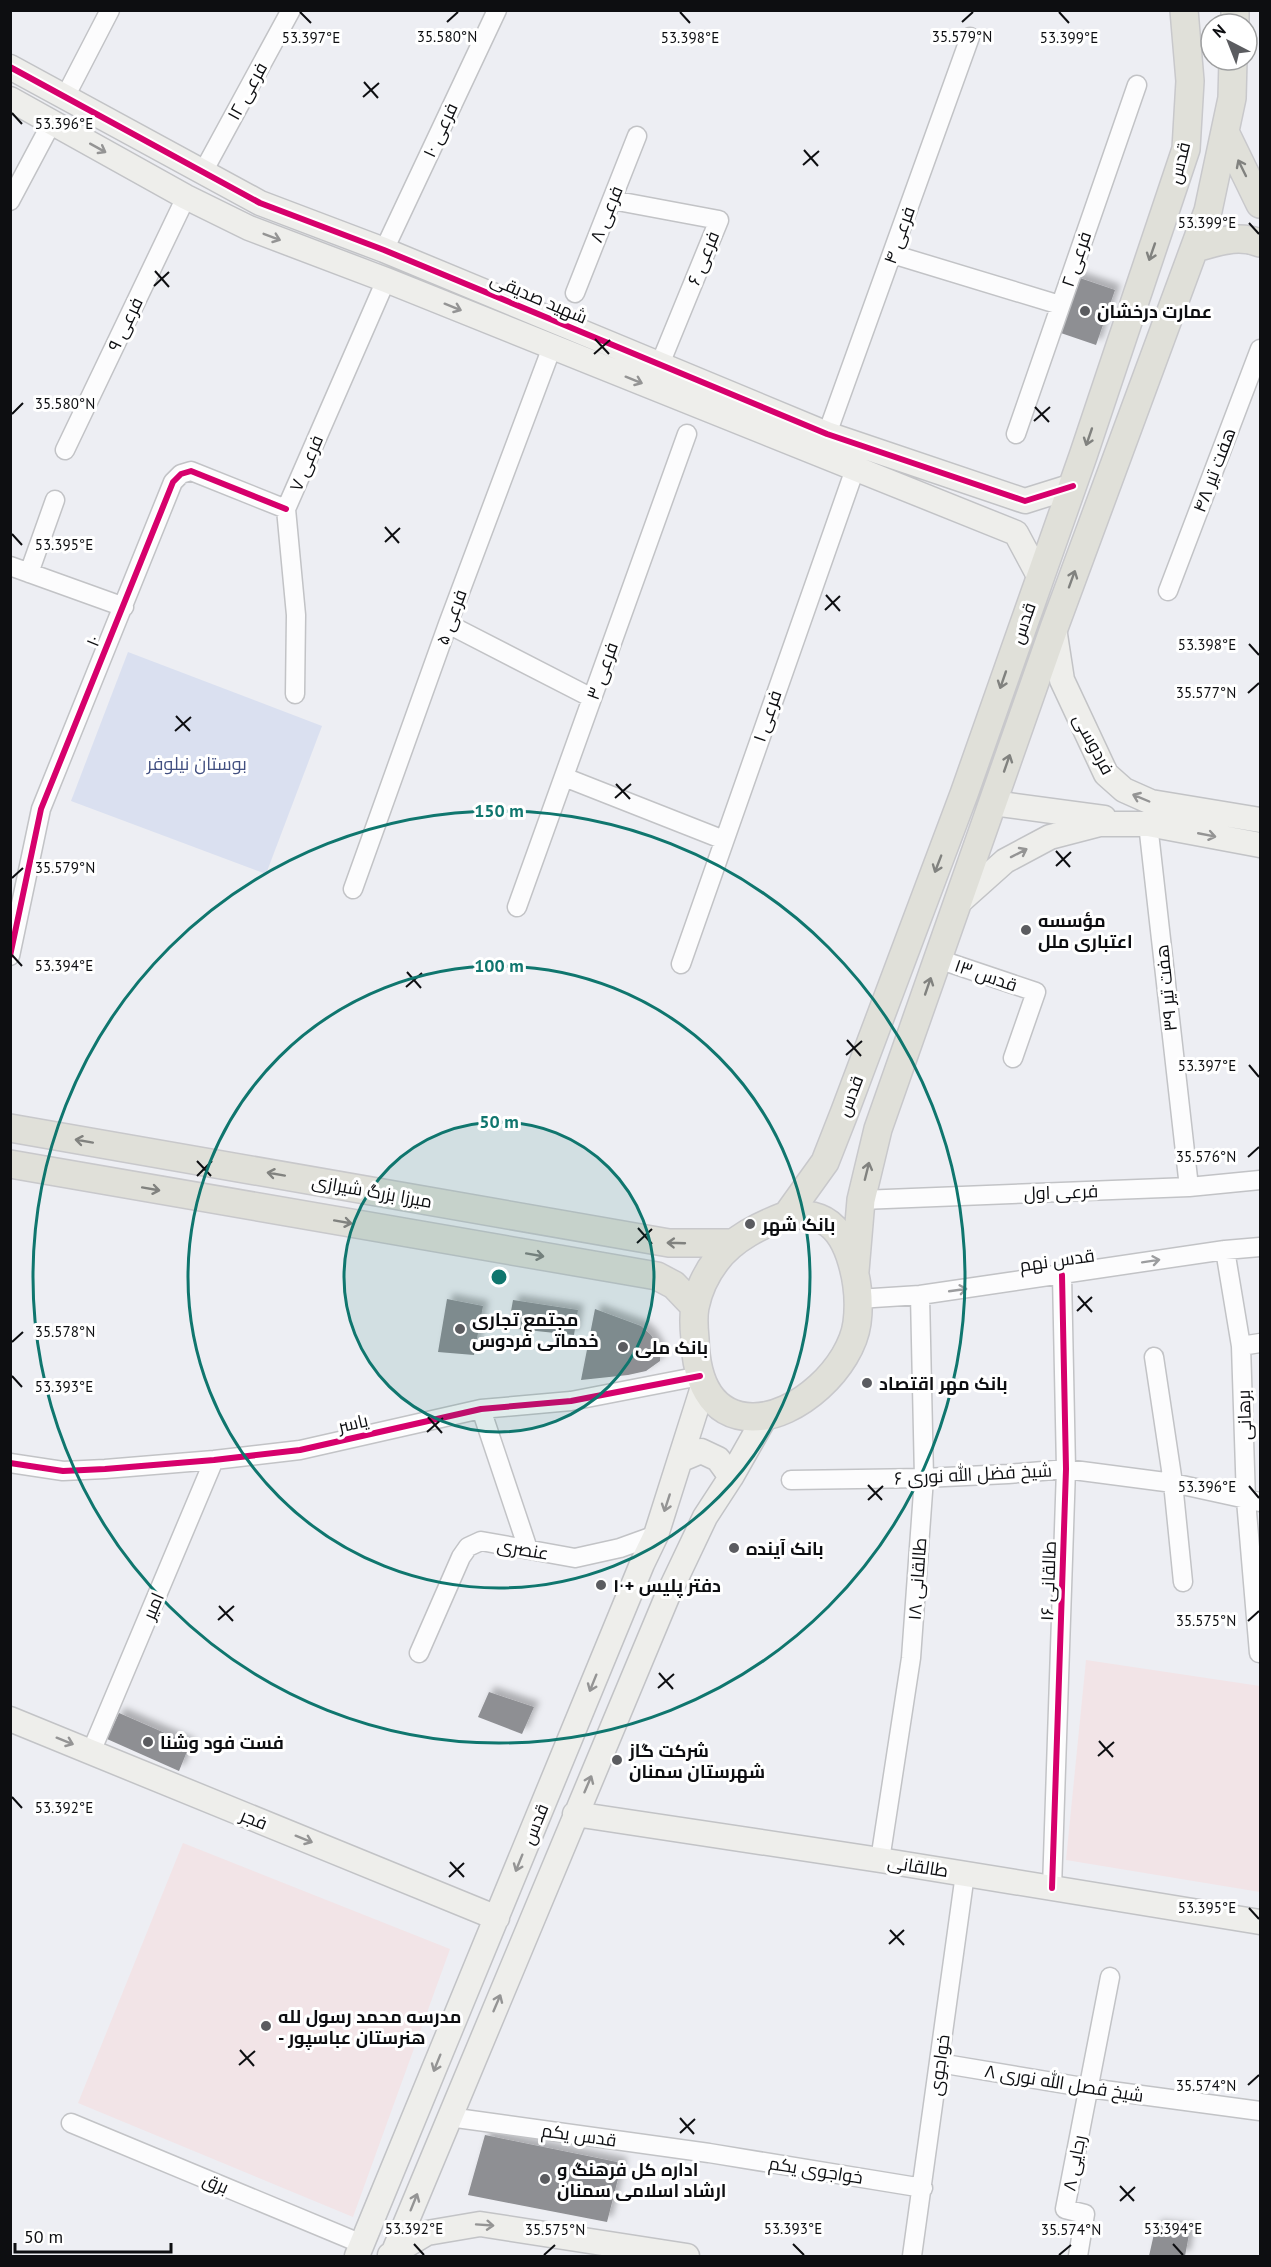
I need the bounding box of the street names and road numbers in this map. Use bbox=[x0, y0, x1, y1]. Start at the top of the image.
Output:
street label: فرعی ۱۲ bbox=[222, 58, 272, 124]
street label: فرعی ۱۰ bbox=[417, 99, 463, 161]
street label: قدس bbox=[1163, 140, 1195, 186]
street label: فرعی ۸ bbox=[584, 182, 628, 246]
street label: فرعی ۴ bbox=[878, 203, 920, 267]
street label: فرعی ۶ bbox=[682, 228, 724, 288]
street label: فرعی ۲ bbox=[1056, 228, 1096, 290]
street label: شهید صدیقی bbox=[487, 267, 591, 329]
street label: فرعی ۹ bbox=[102, 293, 148, 355]
street label: هفت تیر ۴۸ bbox=[1187, 424, 1241, 516]
street label: فرعی ۷ bbox=[284, 431, 328, 495]
street label: فرعی ۵ bbox=[430, 586, 472, 648]
street label: قدس bbox=[1005, 599, 1041, 647]
street label: ۱۰ bbox=[80, 632, 106, 650]
street label: فرعی ۳ bbox=[581, 639, 623, 703]
street label: فرعی ۱ bbox=[747, 687, 787, 745]
street label: فردوسی bbox=[1068, 710, 1120, 778]
street label: هفت تیر ۳۹ bbox=[1150, 943, 1182, 1033]
street label: قدس ۱۳ bbox=[952, 954, 1020, 996]
street label: قدس bbox=[832, 1072, 868, 1120]
street label: میرزا بزرگ شیرازی bbox=[310, 1169, 434, 1213]
street label: فرعی اول bbox=[1023, 1179, 1099, 1205]
street label: قدس نهم bbox=[1018, 1243, 1096, 1278]
street label: برهانی bbox=[1232, 1389, 1256, 1441]
street label: یاسر bbox=[335, 1408, 370, 1438]
street label: شیخ فضل الله نوری ۶ bbox=[893, 1458, 1053, 1491]
street label: عنصری bbox=[495, 1533, 551, 1565]
street label: طالقانی ۱۸ bbox=[903, 1537, 931, 1621]
street label: طالقانی ۱۶ bbox=[1035, 1541, 1061, 1621]
street label: امیر bbox=[137, 1589, 169, 1624]
street label: قدس bbox=[516, 1800, 554, 1848]
street label: فجر bbox=[236, 1803, 271, 1835]
street label: طالقانی bbox=[886, 1850, 950, 1882]
street label: خواجوی bbox=[923, 2033, 955, 2097]
street label: شیخ فصل الله نوری ۸ bbox=[983, 2059, 1145, 2108]
street label: قدس یکم bbox=[540, 2118, 618, 2153]
street label: رجایی ۸ bbox=[1057, 2133, 1091, 2193]
street label: خواجوی یکم bbox=[767, 2151, 865, 2190]
street label: برق bbox=[199, 2167, 232, 2200]

